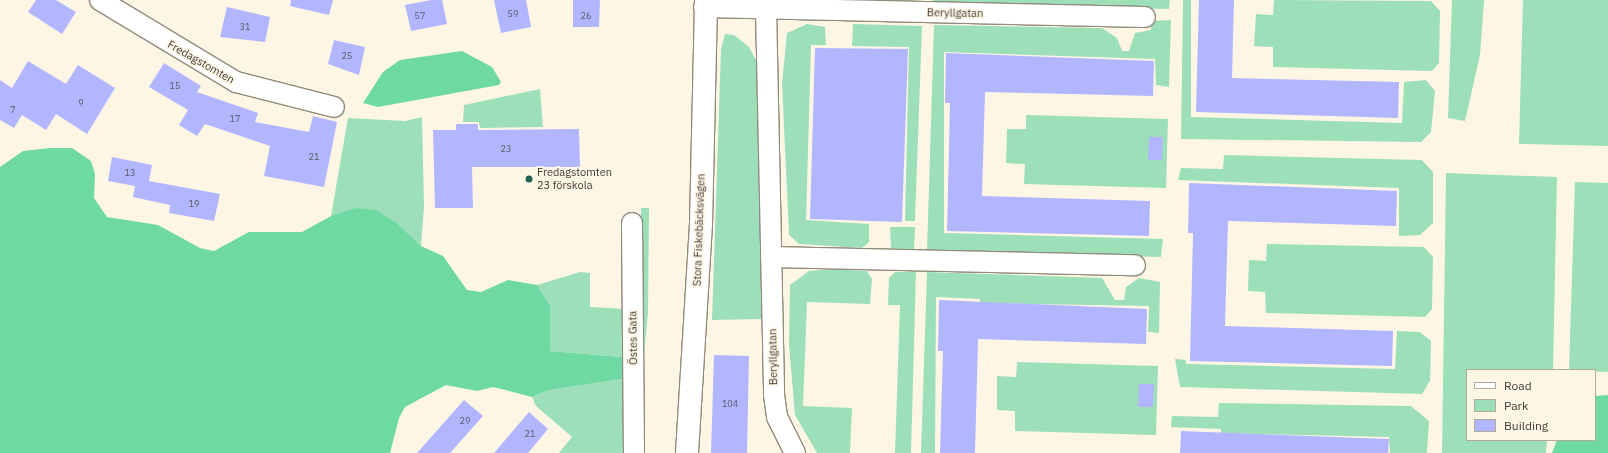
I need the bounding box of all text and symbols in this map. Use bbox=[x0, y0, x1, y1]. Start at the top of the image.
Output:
street label: Beryllgatan bbox=[927, 6, 983, 20]
house number: 59 bbox=[508, 9, 518, 19]
house number: 57 bbox=[415, 11, 425, 21]
house number: 26 bbox=[581, 11, 591, 21]
house number: 31 bbox=[240, 22, 250, 32]
street label: Fredagstomten bbox=[165, 38, 237, 86]
house number: 25 bbox=[342, 51, 352, 61]
house number: 15 bbox=[170, 81, 180, 91]
house number: 9 bbox=[78, 98, 84, 108]
house number: 7 bbox=[10, 105, 16, 115]
house number: 17 bbox=[230, 114, 240, 124]
house number: 23 bbox=[501, 144, 511, 154]
house number: 21 bbox=[309, 152, 319, 162]
place label: Fredagstomten 23 förskola bbox=[537, 166, 612, 192]
house number: 13 bbox=[125, 168, 135, 178]
street label: Stora Fiskebäcksvägen bbox=[690, 173, 708, 287]
marker: Fredagstomten 23 förskola bbox=[524, 174, 534, 184]
house number: 19 bbox=[189, 199, 199, 209]
street label: Östes Gata bbox=[626, 311, 640, 365]
street label: Beryllgatan bbox=[766, 329, 780, 385]
legend bbox=[1466, 369, 1596, 441]
text: Road bbox=[1504, 378, 1532, 393]
text: Park bbox=[1504, 398, 1528, 413]
house number: 104 bbox=[722, 399, 738, 409]
house number: 29 bbox=[460, 416, 470, 426]
text: Building bbox=[1504, 418, 1548, 433]
house number: 21 bbox=[525, 429, 535, 439]

